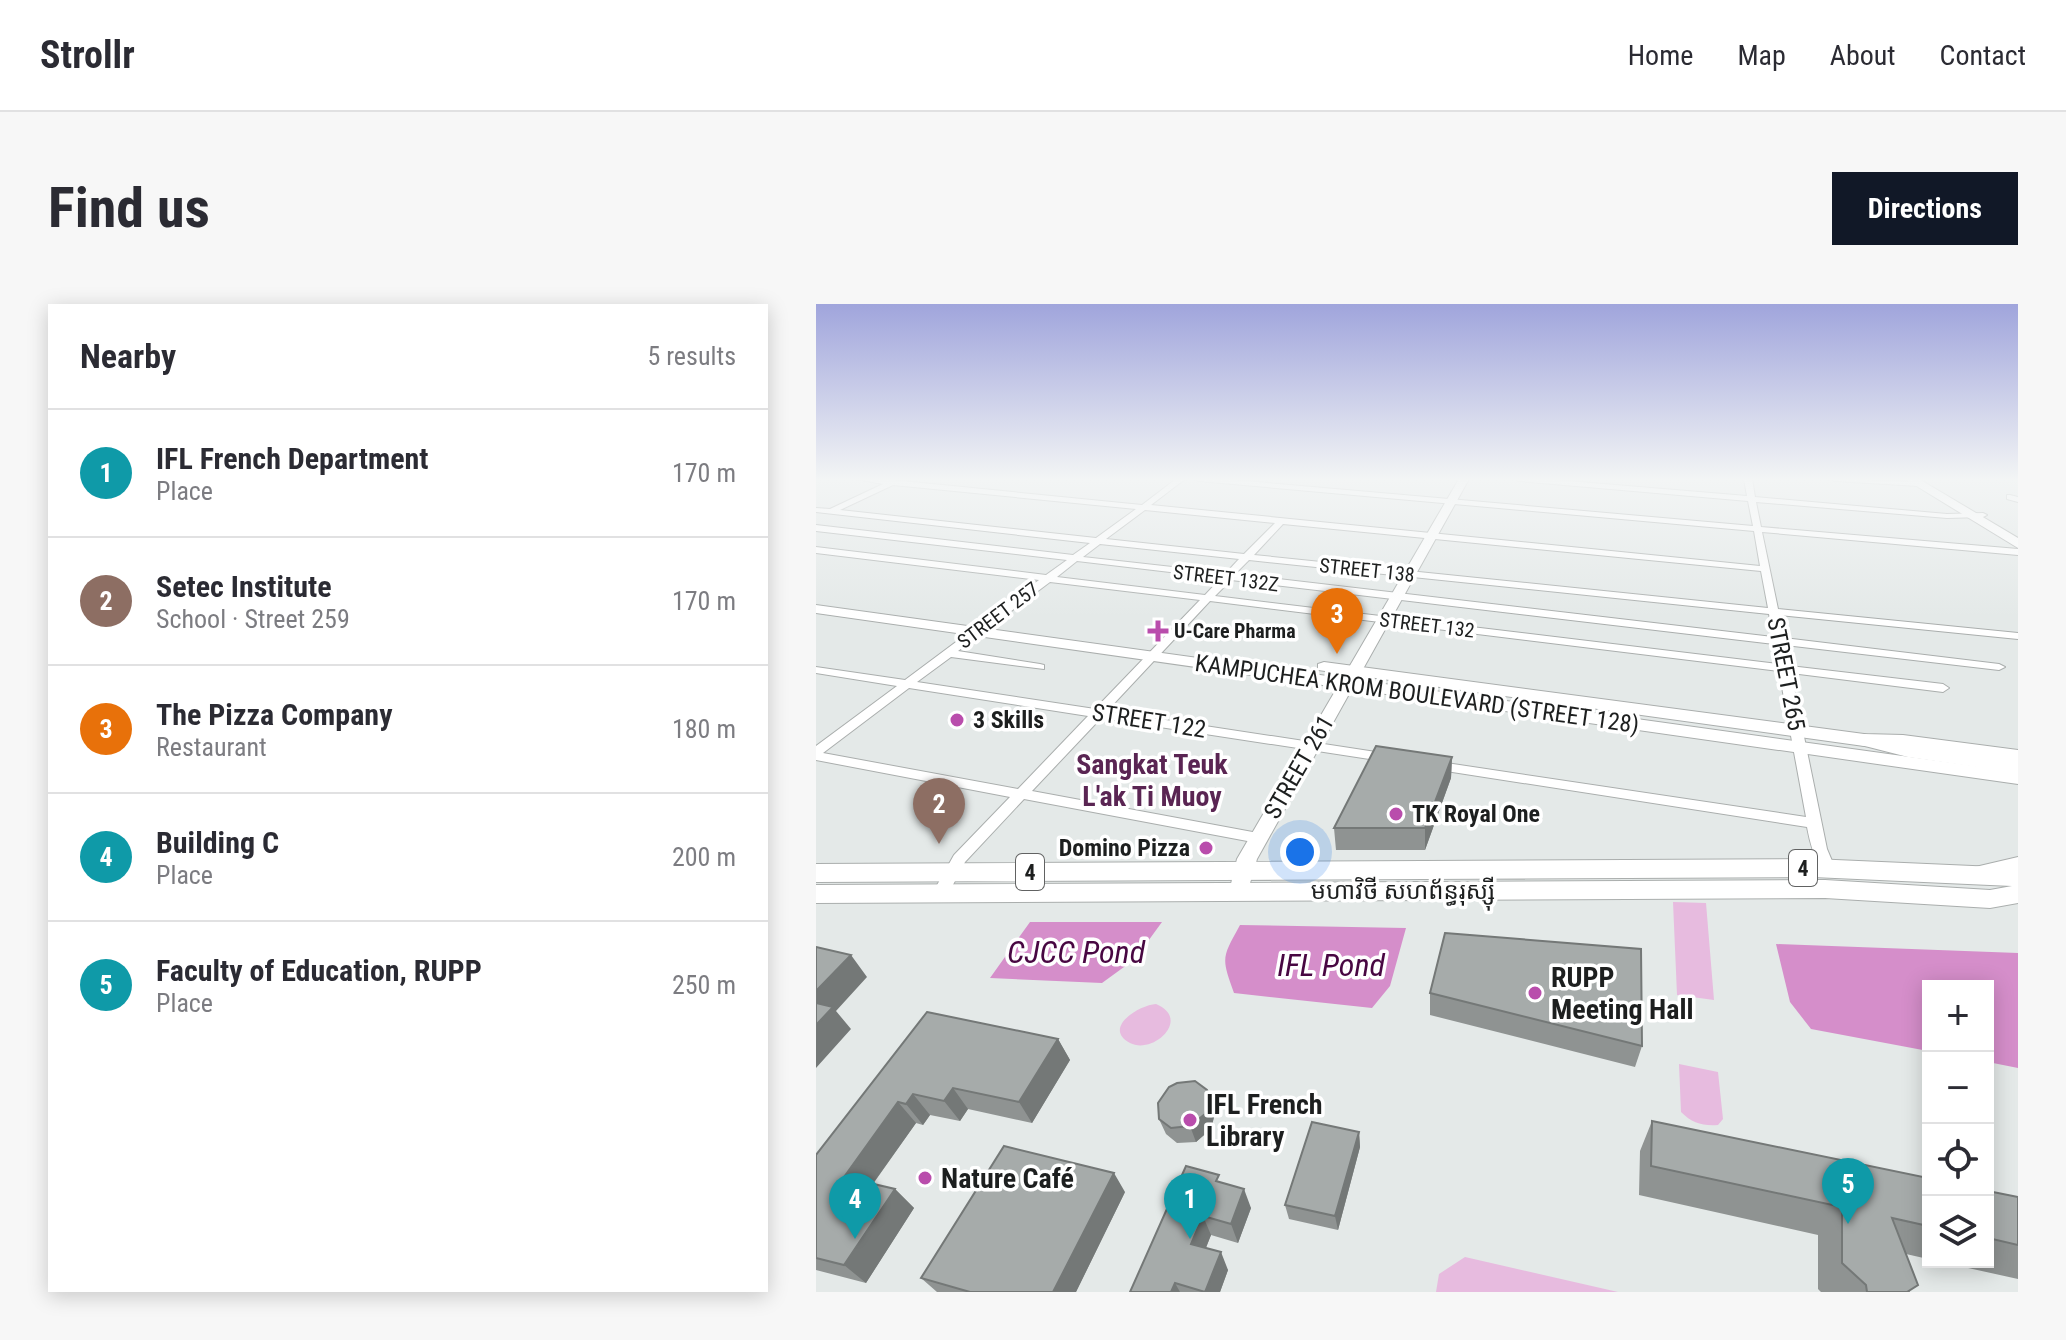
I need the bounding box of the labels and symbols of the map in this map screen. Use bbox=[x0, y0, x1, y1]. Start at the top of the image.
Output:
street label: STREET 138 bbox=[1318, 553, 1416, 587]
street label: STREET 132Z bbox=[1172, 560, 1280, 596]
street label: STREET 257 bbox=[953, 577, 1043, 653]
pin: 3 bbox=[1311, 588, 1363, 654]
street label: STREET 132 bbox=[1378, 607, 1476, 643]
street label: STREET 265 bbox=[1761, 615, 1811, 733]
place label: U-Care Pharma bbox=[1174, 619, 1296, 643]
marker: U-Care Pharma bbox=[1149, 622, 1167, 640]
street label: KAMPUCHEA KROM BOULEVARD (STREET 128) bbox=[1193, 649, 1641, 739]
street label: STREET 122 bbox=[1090, 698, 1208, 744]
place label: 3 Skills bbox=[973, 706, 1044, 734]
street label: STREET 261 bbox=[1258, 710, 1340, 824]
marker: 3 Skills bbox=[948, 711, 966, 729]
district label: Sangkat Teuk L'ak Ti Muoy bbox=[1076, 748, 1228, 813]
pin: 2 bbox=[913, 778, 965, 844]
place label: TK Royal One bbox=[1412, 800, 1540, 828]
marker: TK Royal One bbox=[1387, 805, 1405, 823]
your location bbox=[1280, 832, 1320, 872]
place label: Domino Pizza bbox=[1059, 834, 1190, 862]
marker: Domino Pizza bbox=[1197, 839, 1215, 857]
road number: 4 bbox=[1789, 850, 1817, 886]
road number: 4 bbox=[1016, 854, 1044, 890]
street label: មហាវិថី សហព័ន្ធរុស្ស៊ី bbox=[1311, 876, 1495, 911]
water label: CJCC Pond bbox=[1007, 933, 1146, 971]
water label: IFL Pond bbox=[1277, 946, 1385, 984]
place label: RUPP Meeting Hall bbox=[1551, 961, 1694, 1026]
marker: RUPP Meeting Hall bbox=[1526, 984, 1544, 1002]
place label: IFL French Library bbox=[1206, 1088, 1323, 1153]
marker: IFL French Library bbox=[1181, 1111, 1199, 1129]
pin: 5 bbox=[1822, 1158, 1874, 1224]
place label: Nature Café bbox=[941, 1162, 1074, 1195]
marker: Nature Café bbox=[916, 1169, 934, 1187]
pin: 4 bbox=[829, 1173, 881, 1239]
pin: 1 bbox=[1164, 1173, 1216, 1239]

